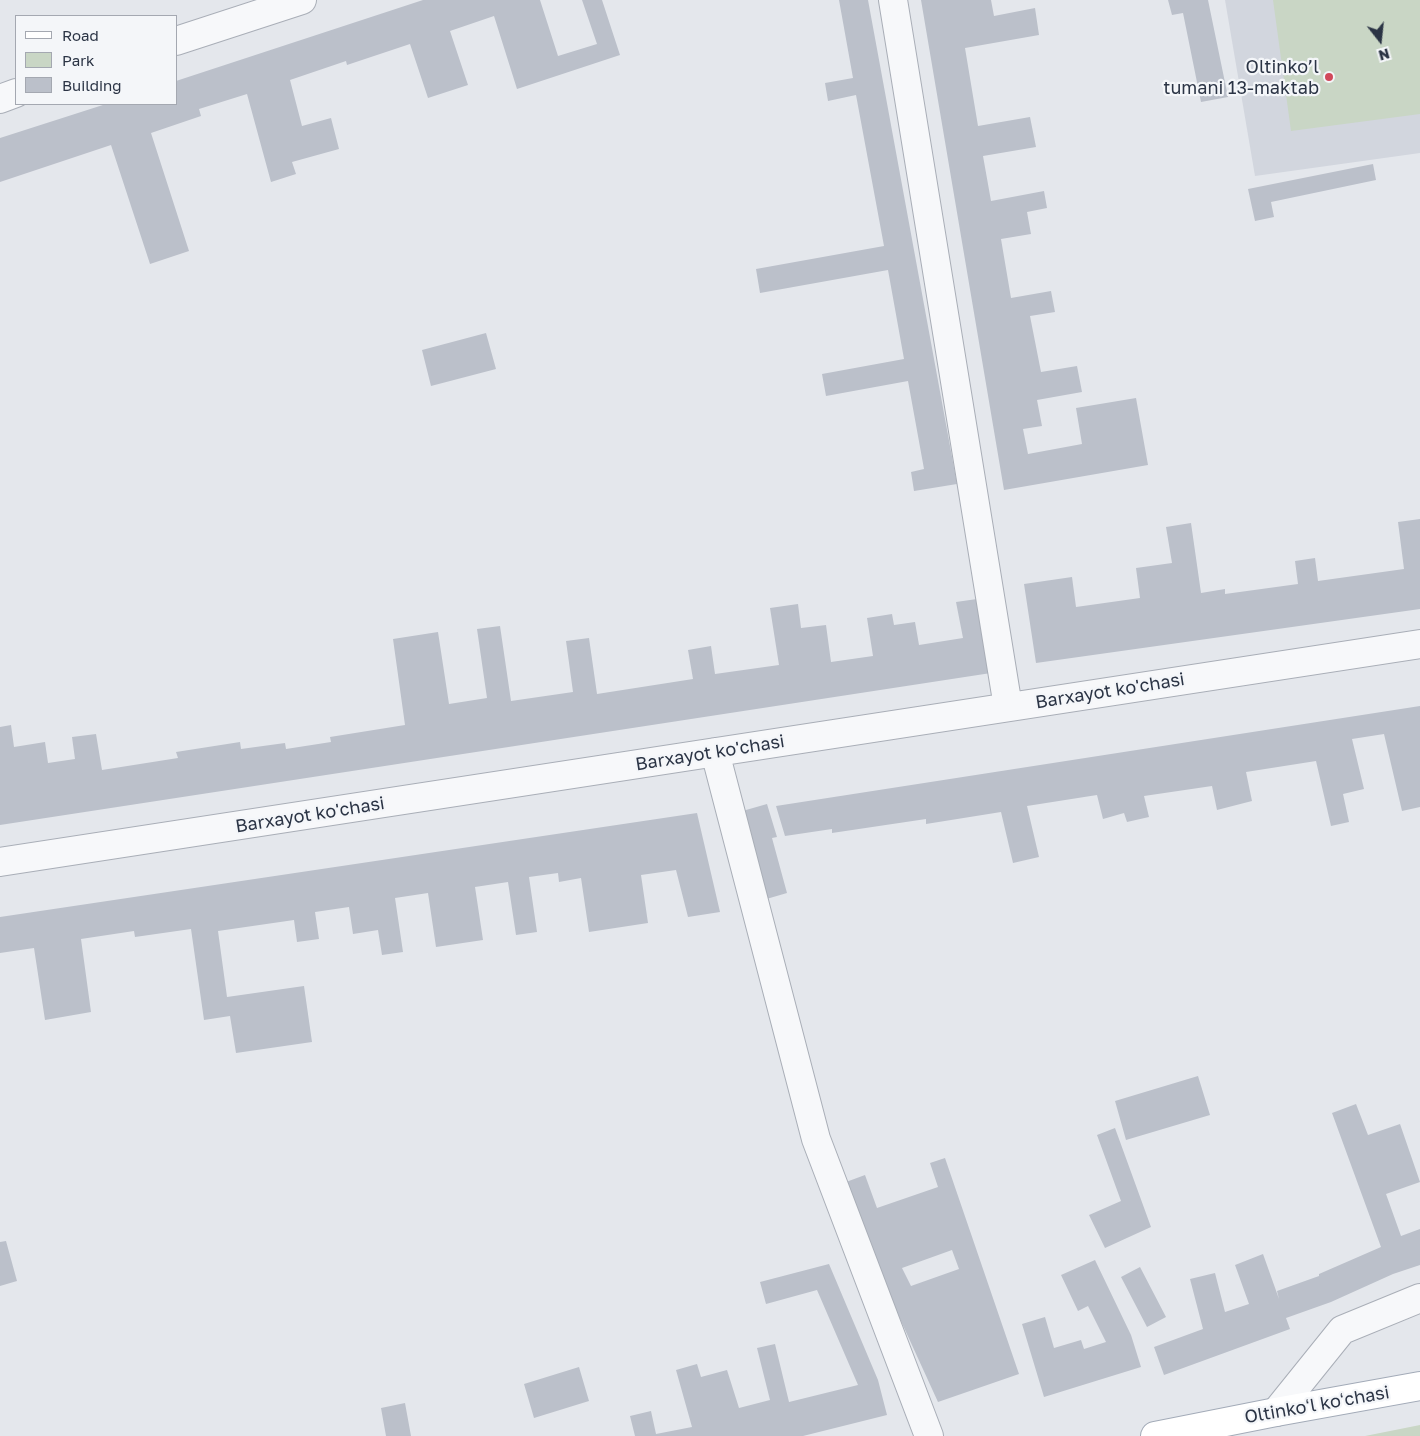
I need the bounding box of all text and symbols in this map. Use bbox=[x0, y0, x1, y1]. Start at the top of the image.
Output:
legend bbox=[15, 15, 178, 105]
north arrow bbox=[1355, 15, 1405, 65]
text: Road bbox=[62, 26, 99, 44]
text: N bbox=[1377, 45, 1392, 65]
text: Park bbox=[62, 51, 94, 69]
place label: Oltinko’l tumani 13-maktab bbox=[1163, 56, 1319, 98]
marker: Oltinko’l tumani 13-maktab bbox=[1323, 71, 1335, 83]
text: Building bbox=[62, 76, 122, 94]
street label: Barxayot ko'chasi bbox=[1034, 669, 1186, 713]
street label: Barxayot ko'chasi bbox=[634, 731, 786, 775]
street label: Barxayot ko'chasi bbox=[234, 793, 386, 837]
street label: Oltinkoʻl koʻchasi bbox=[1243, 1382, 1391, 1428]

